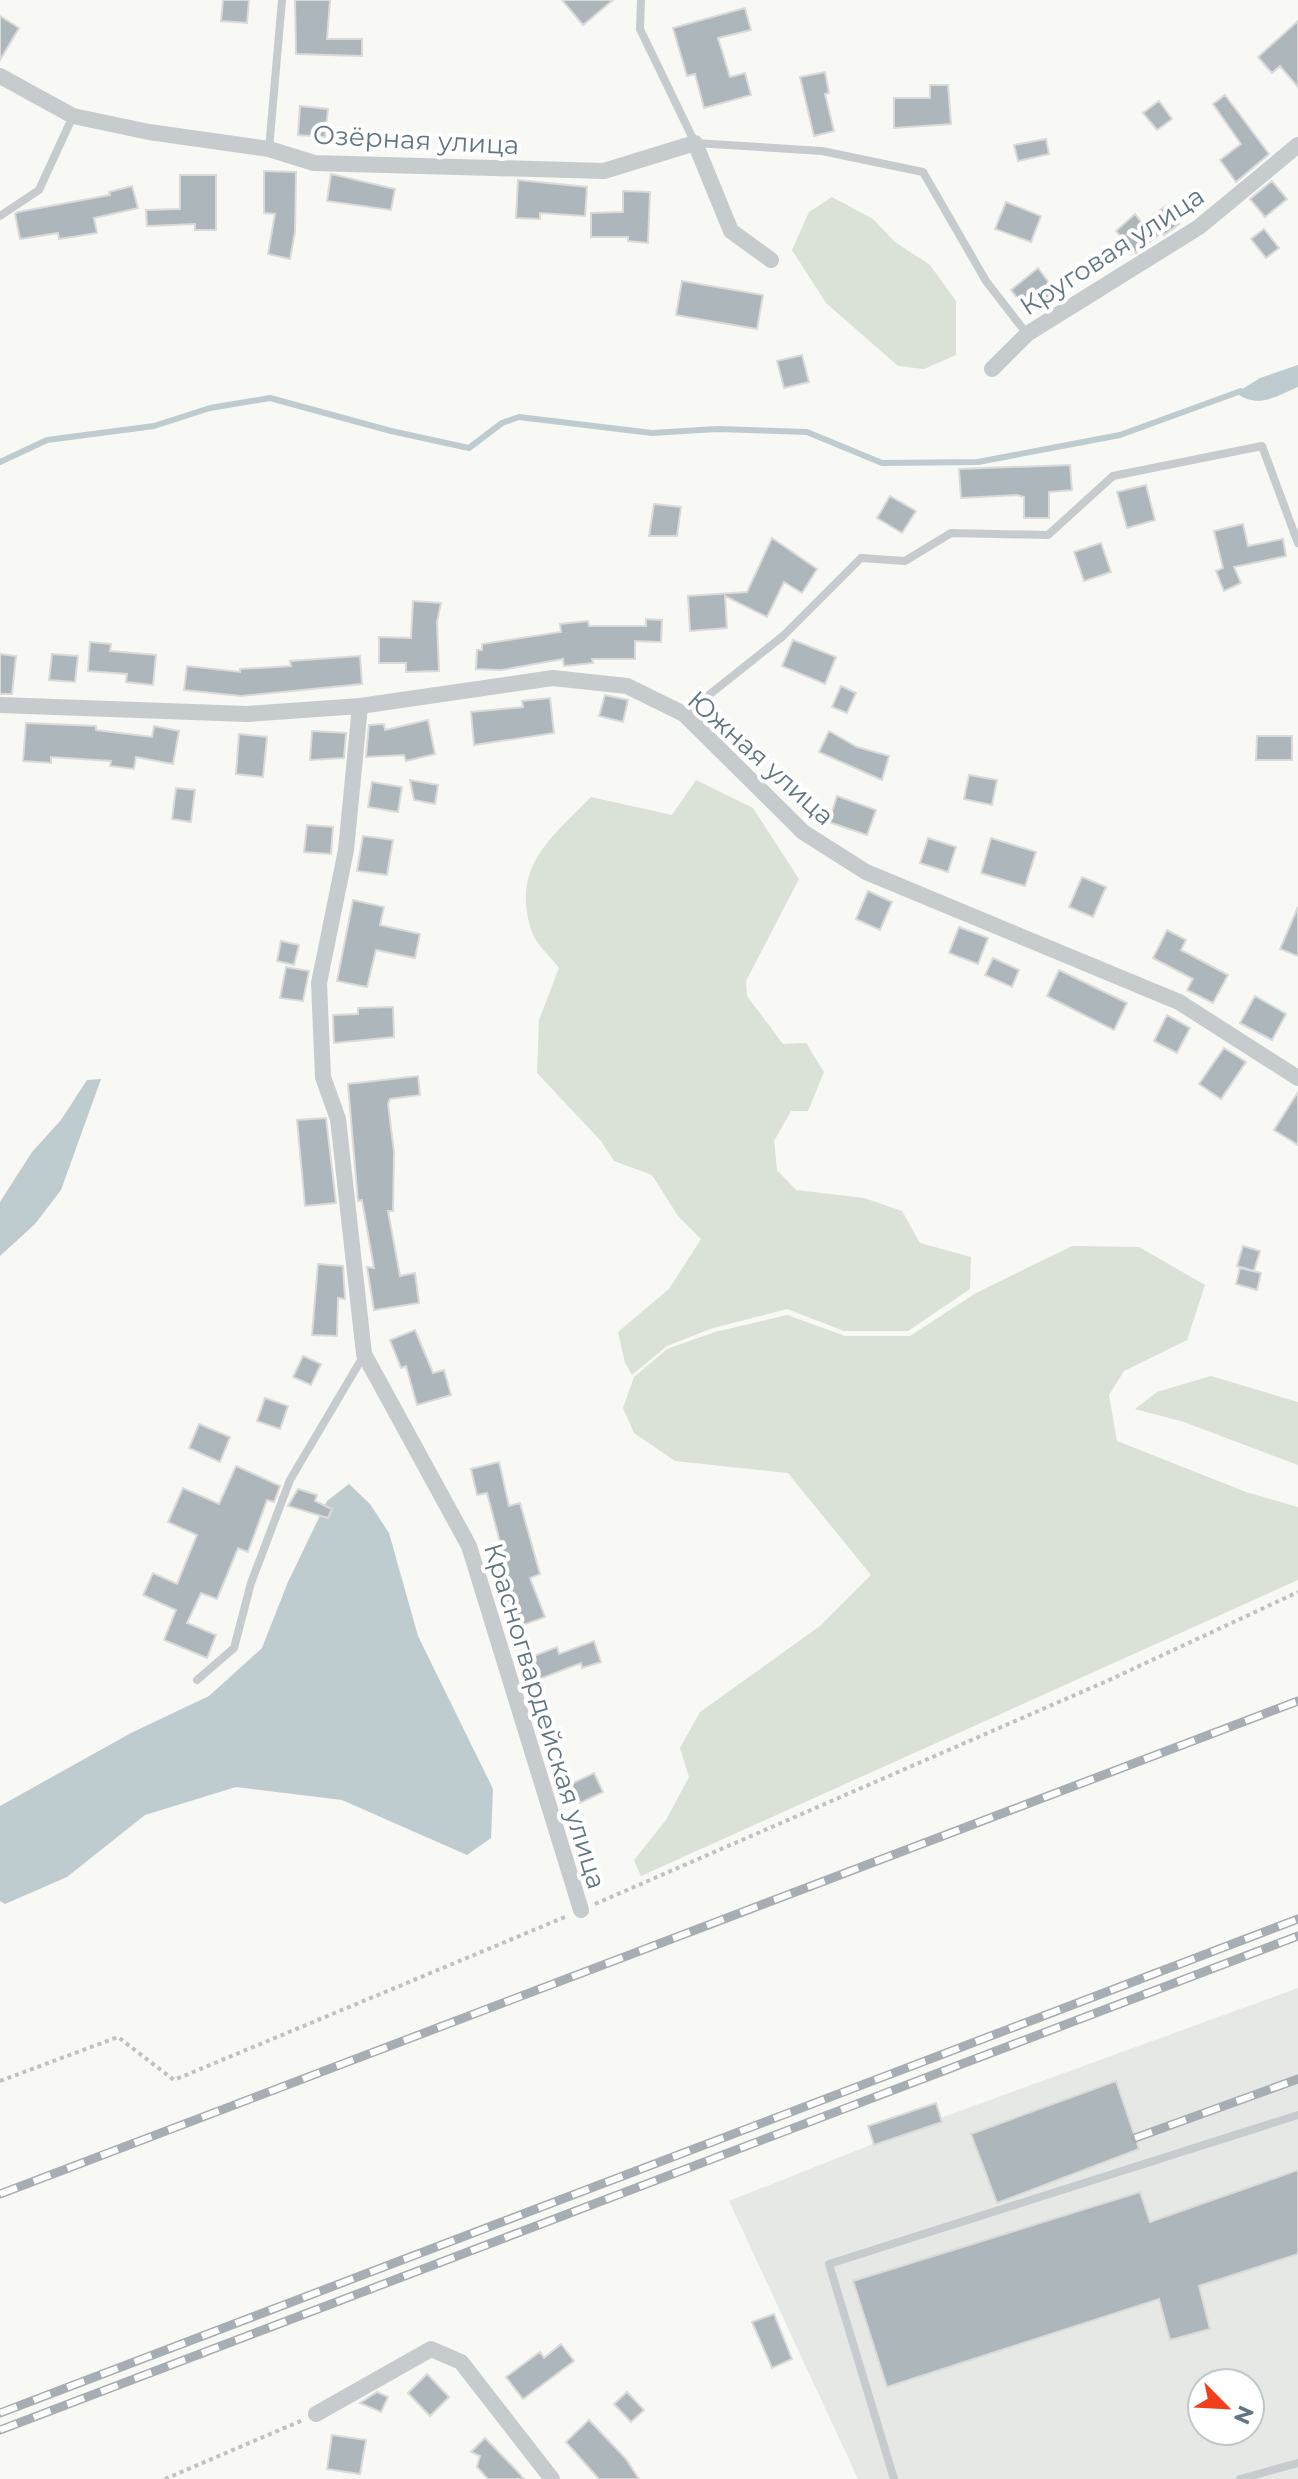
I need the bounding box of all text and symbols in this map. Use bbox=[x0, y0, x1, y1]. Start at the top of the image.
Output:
street label: Озёрная улица bbox=[312, 119, 520, 161]
street label: Круговая улица bbox=[1014, 180, 1210, 322]
street label: Южная улица bbox=[681, 684, 841, 832]
street label: Красногвардейская улица bbox=[477, 1539, 613, 1893]
north arrow bbox=[1186, 2367, 1266, 2447]
text: N bbox=[1228, 2401, 1260, 2429]

